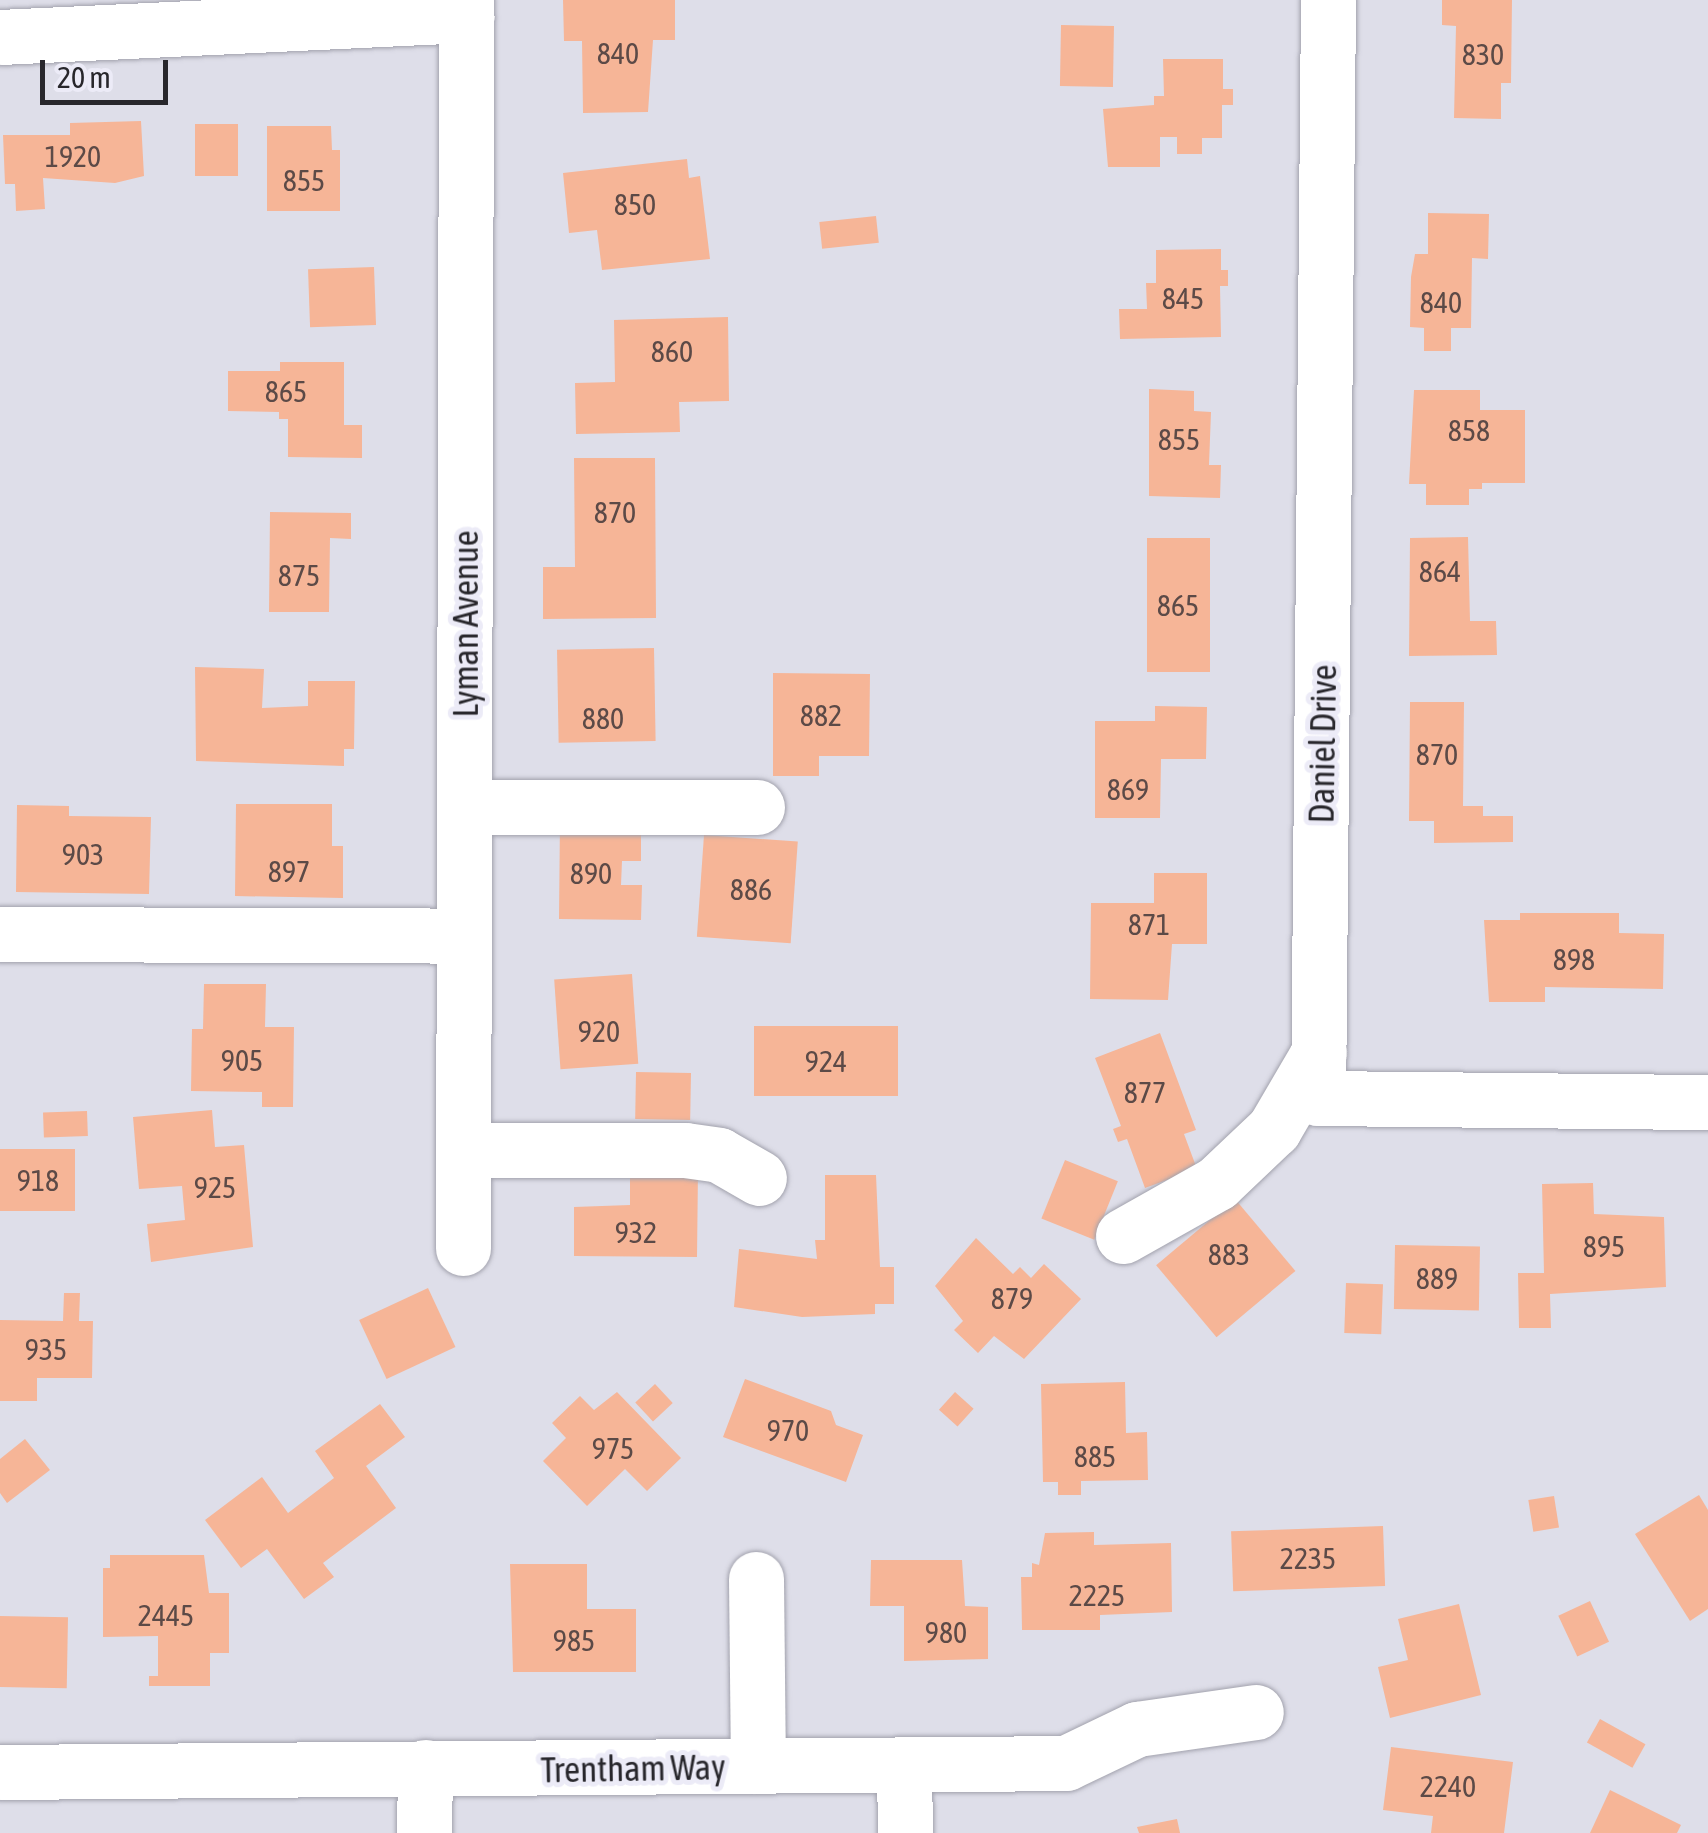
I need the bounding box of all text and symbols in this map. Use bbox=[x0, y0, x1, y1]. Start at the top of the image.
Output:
house number: 840 bbox=[597, 35, 639, 71]
house number: 830 bbox=[1462, 36, 1504, 72]
scale bar bbox=[45, 40, 172, 102]
text: 20 m bbox=[57, 60, 111, 94]
house number: 1920 bbox=[45, 138, 101, 174]
house number: 855 bbox=[283, 162, 325, 198]
house number: 850 bbox=[614, 186, 656, 222]
house number: 845 bbox=[1162, 280, 1204, 316]
house number: 840 bbox=[1420, 284, 1462, 320]
house number: 860 bbox=[651, 333, 693, 369]
house number: 865 bbox=[265, 373, 307, 409]
house number: 858 bbox=[1448, 412, 1490, 448]
house number: 855 bbox=[1158, 421, 1200, 457]
house number: 870 bbox=[594, 494, 636, 530]
street label: Lyman Avenue bbox=[444, 530, 486, 718]
house number: 864 bbox=[1419, 553, 1461, 589]
house number: 875 bbox=[278, 557, 320, 593]
house number: 865 bbox=[1157, 587, 1199, 623]
street label: Daniel Drive bbox=[1300, 664, 1344, 824]
house number: 882 bbox=[800, 697, 842, 733]
house number: 880 bbox=[582, 700, 624, 736]
house number: 870 bbox=[1416, 736, 1458, 772]
house number: 869 bbox=[1107, 771, 1149, 807]
house number: 903 bbox=[62, 836, 104, 872]
house number: 897 bbox=[268, 853, 310, 889]
house number: 890 bbox=[570, 855, 612, 891]
house number: 886 bbox=[730, 871, 772, 907]
house number: 871 bbox=[1128, 906, 1170, 942]
house number: 898 bbox=[1553, 941, 1595, 977]
house number: 920 bbox=[578, 1013, 620, 1049]
house number: 905 bbox=[221, 1042, 263, 1078]
house number: 924 bbox=[805, 1043, 847, 1079]
house number: 877 bbox=[1124, 1074, 1166, 1110]
house number: 918 bbox=[17, 1162, 59, 1198]
house number: 925 bbox=[194, 1169, 236, 1205]
house number: 932 bbox=[615, 1214, 657, 1250]
house number: 895 bbox=[1583, 1228, 1625, 1264]
house number: 883 bbox=[1208, 1236, 1250, 1272]
house number: 889 bbox=[1416, 1260, 1458, 1296]
house number: 879 bbox=[991, 1280, 1033, 1316]
house number: 935 bbox=[25, 1331, 67, 1367]
house number: 970 bbox=[767, 1412, 809, 1448]
house number: 975 bbox=[592, 1430, 634, 1466]
house number: 885 bbox=[1074, 1438, 1116, 1474]
house number: 2235 bbox=[1280, 1540, 1336, 1576]
house number: 2225 bbox=[1069, 1577, 1125, 1613]
house number: 2445 bbox=[138, 1597, 194, 1633]
house number: 980 bbox=[925, 1614, 967, 1650]
house number: 985 bbox=[553, 1622, 595, 1658]
street label: Trentham Way bbox=[540, 1745, 726, 1791]
house number: 2240 bbox=[1420, 1768, 1476, 1804]

